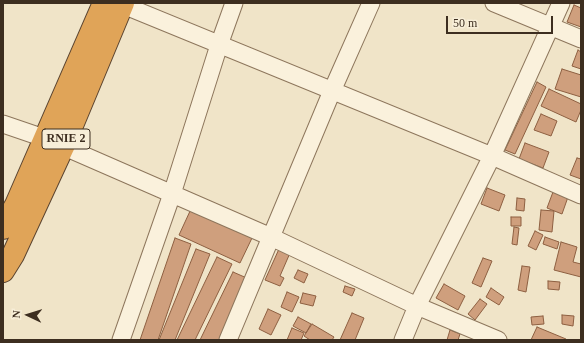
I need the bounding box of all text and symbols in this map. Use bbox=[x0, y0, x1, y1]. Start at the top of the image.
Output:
scale bar bbox=[448, 8, 555, 34]
text: 50 m bbox=[453, 16, 477, 30]
road number: RNIE 2 bbox=[42, 129, 90, 149]
north arrow bbox=[8, 295, 48, 335]
text: N bbox=[10, 310, 22, 319]

